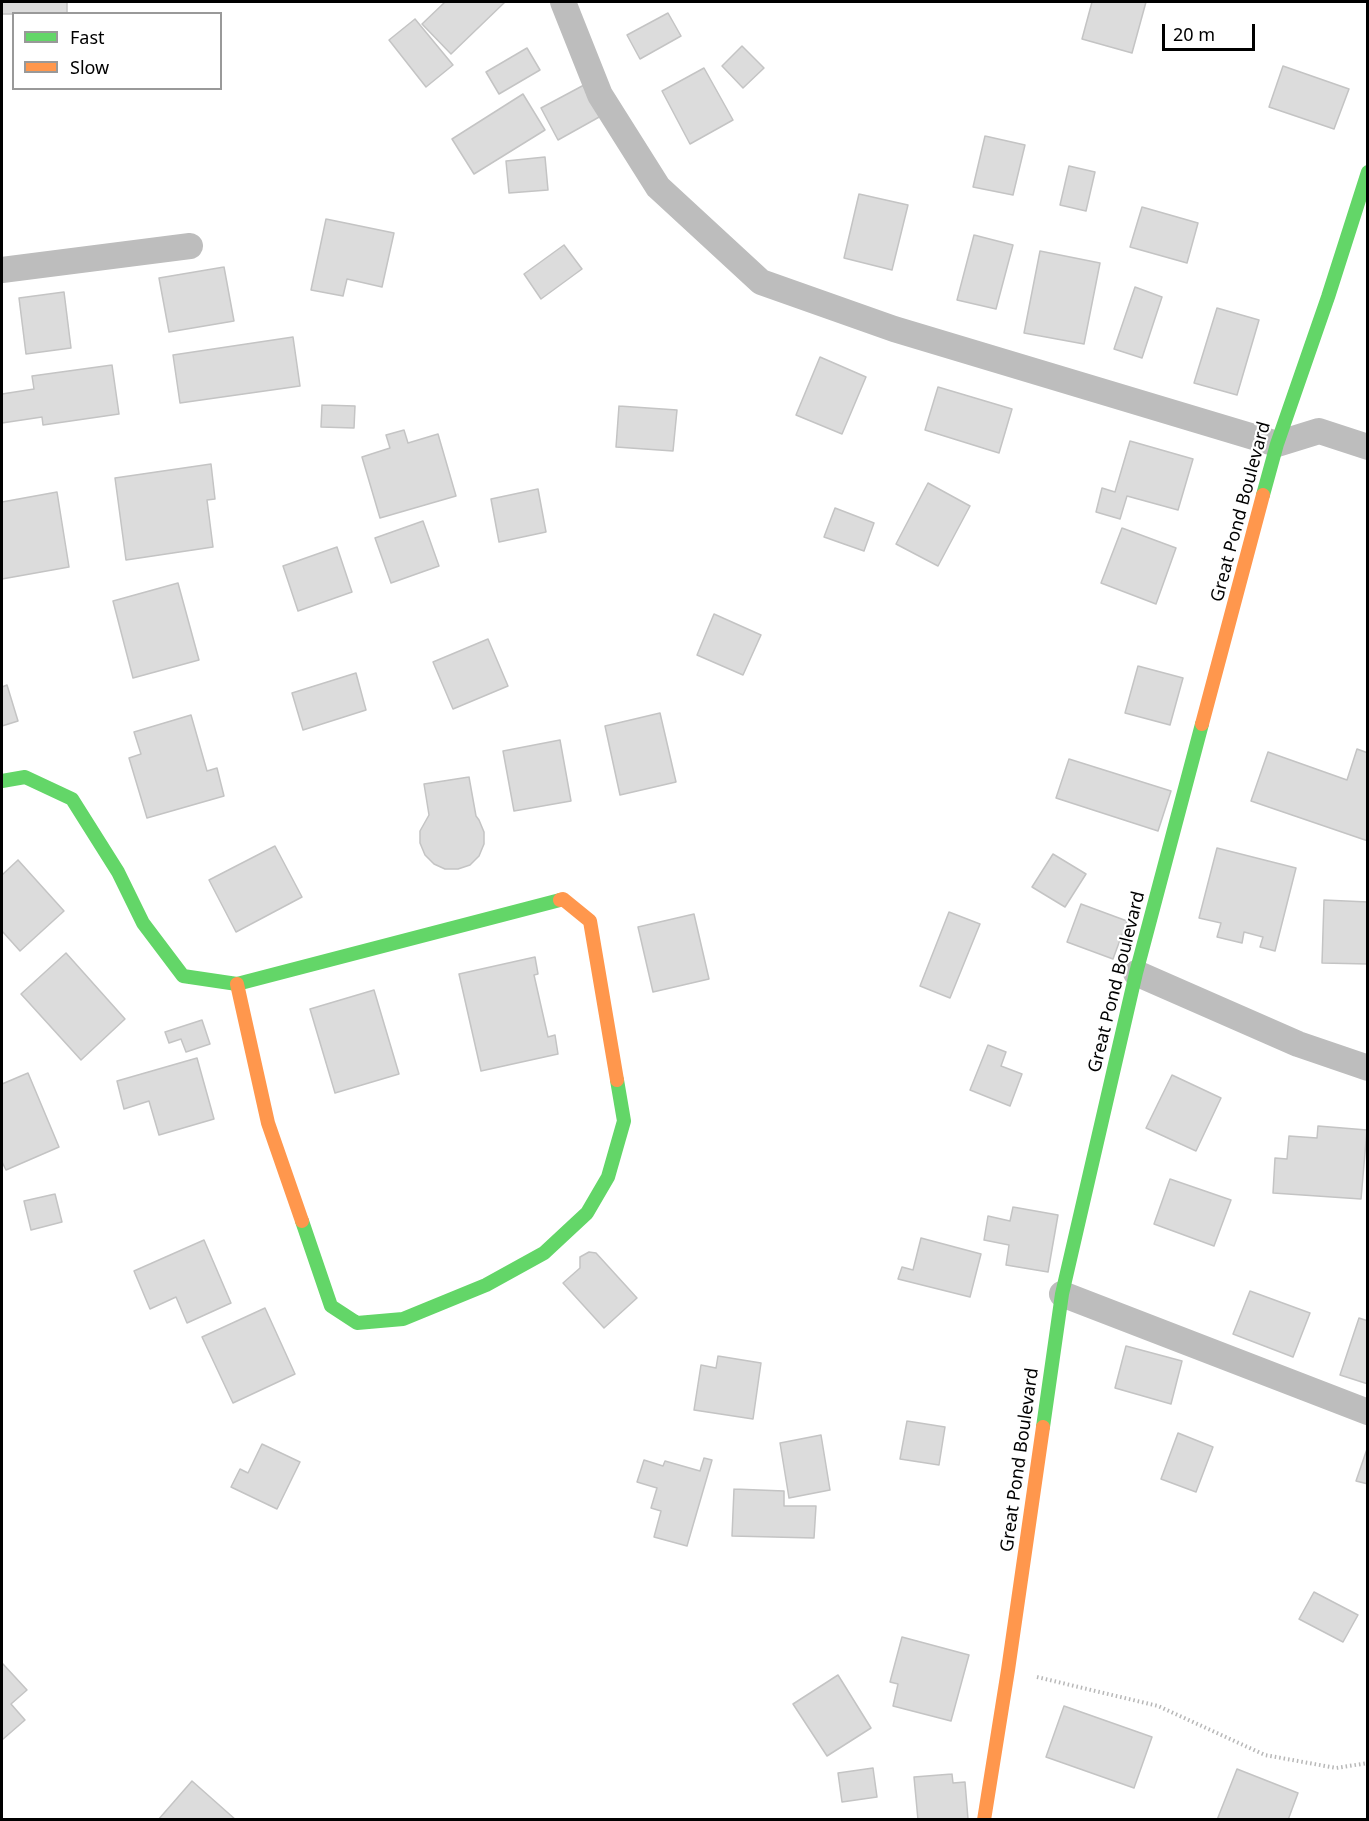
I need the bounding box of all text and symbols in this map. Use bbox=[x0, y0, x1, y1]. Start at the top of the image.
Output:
legend bbox=[12, 12, 222, 90]
scale bar bbox=[1165, 12, 1258, 50]
text: 20 m bbox=[1173, 22, 1215, 46]
text: Fast bbox=[70, 25, 105, 49]
text: Slow bbox=[70, 55, 109, 79]
street label: Great Pond Boulevard bbox=[1207, 419, 1275, 605]
street label: Great Pond Boulevard bbox=[1084, 889, 1150, 1075]
street label: Great Pond Boulevard bbox=[996, 1367, 1044, 1553]

